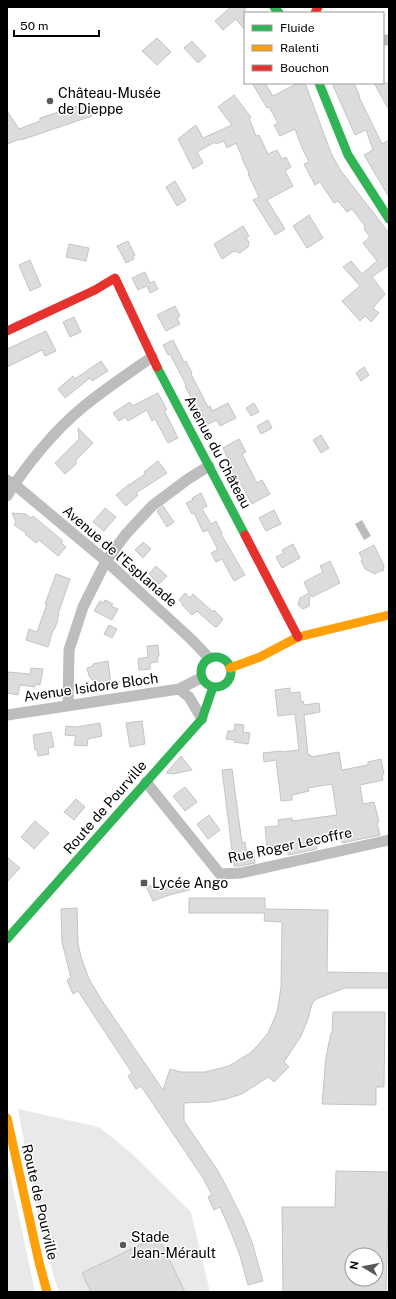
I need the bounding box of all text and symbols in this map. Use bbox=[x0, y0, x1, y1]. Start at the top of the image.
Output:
scale bar bbox=[14, 12, 99, 38]
legend bbox=[244, 12, 384, 84]
text: 50 m bbox=[20, 19, 48, 33]
text: Fluide bbox=[280, 21, 315, 35]
text: Ralenti bbox=[280, 41, 319, 55]
text: Bouchon bbox=[280, 61, 329, 75]
place label: Château-Musée de Dieppe bbox=[58, 85, 161, 117]
marker: Château-Musée de Dieppe bbox=[45, 96, 55, 106]
street label: Avenue du Château bbox=[182, 393, 254, 511]
street label: Avenue de l'Esplanade bbox=[60, 502, 180, 610]
street label: Avenue Isidore Bloch bbox=[23, 670, 159, 704]
street label: Route de Pourville bbox=[60, 757, 150, 857]
street label: Rue Roger Lecoffre bbox=[227, 824, 353, 866]
place label: Lycée Ango bbox=[152, 875, 228, 891]
marker: Lycée Ango bbox=[139, 878, 149, 888]
street label: Route de Pourville bbox=[19, 1143, 61, 1261]
place label: Stade Jean-Mérault bbox=[131, 1229, 216, 1261]
marker: Stade Jean-Mérault bbox=[118, 1240, 128, 1250]
north arrow bbox=[344, 1247, 384, 1287]
text: N bbox=[347, 1260, 361, 1271]

